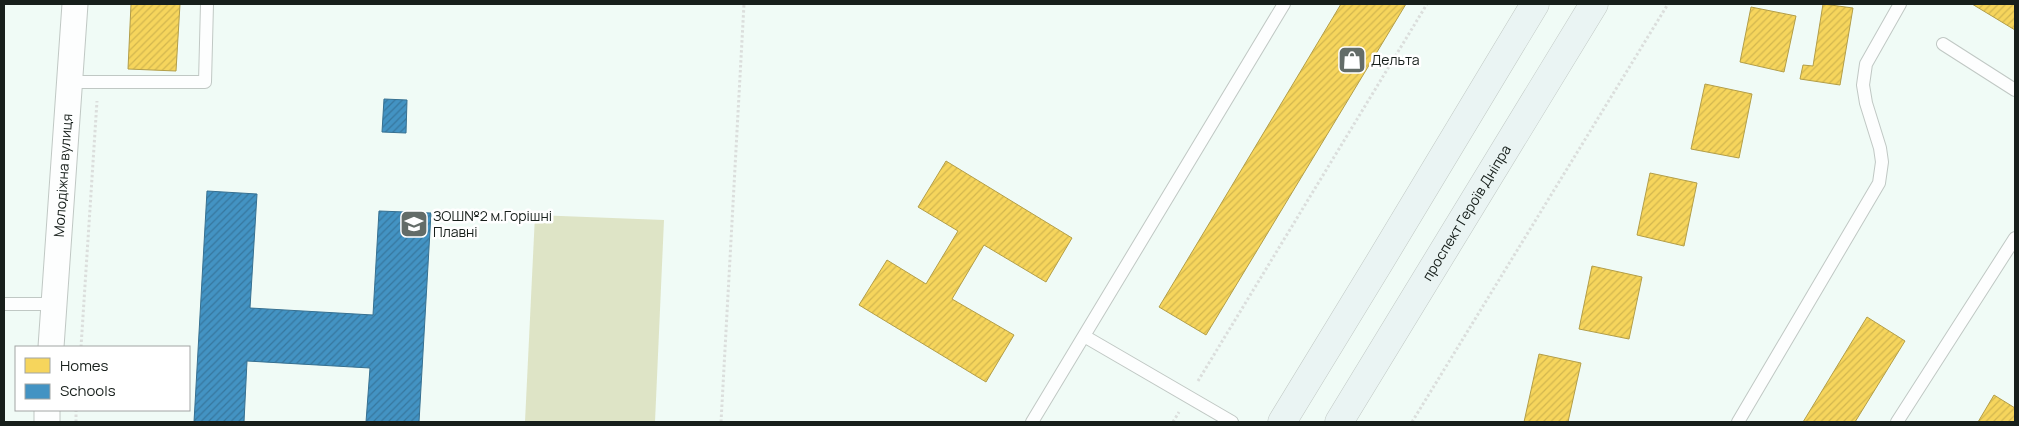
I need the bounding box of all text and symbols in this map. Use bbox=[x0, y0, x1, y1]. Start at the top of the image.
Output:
shop icon: Дельта bbox=[1337, 45, 1367, 75]
place label: Дельта bbox=[1371, 50, 1420, 69]
street label: Молодіжна вулиця bbox=[49, 113, 76, 238]
street label: проспект Героїв Дніпра bbox=[1417, 141, 1515, 284]
place label: ЗОШ№2 м.Горішні Плавні bbox=[433, 206, 552, 241]
school or university icon: ЗОШ№2 м.Горішні Плавні bbox=[399, 209, 429, 239]
legend bbox=[15, 346, 190, 411]
text: Homes bbox=[60, 355, 109, 376]
text: Schools bbox=[60, 380, 116, 401]

